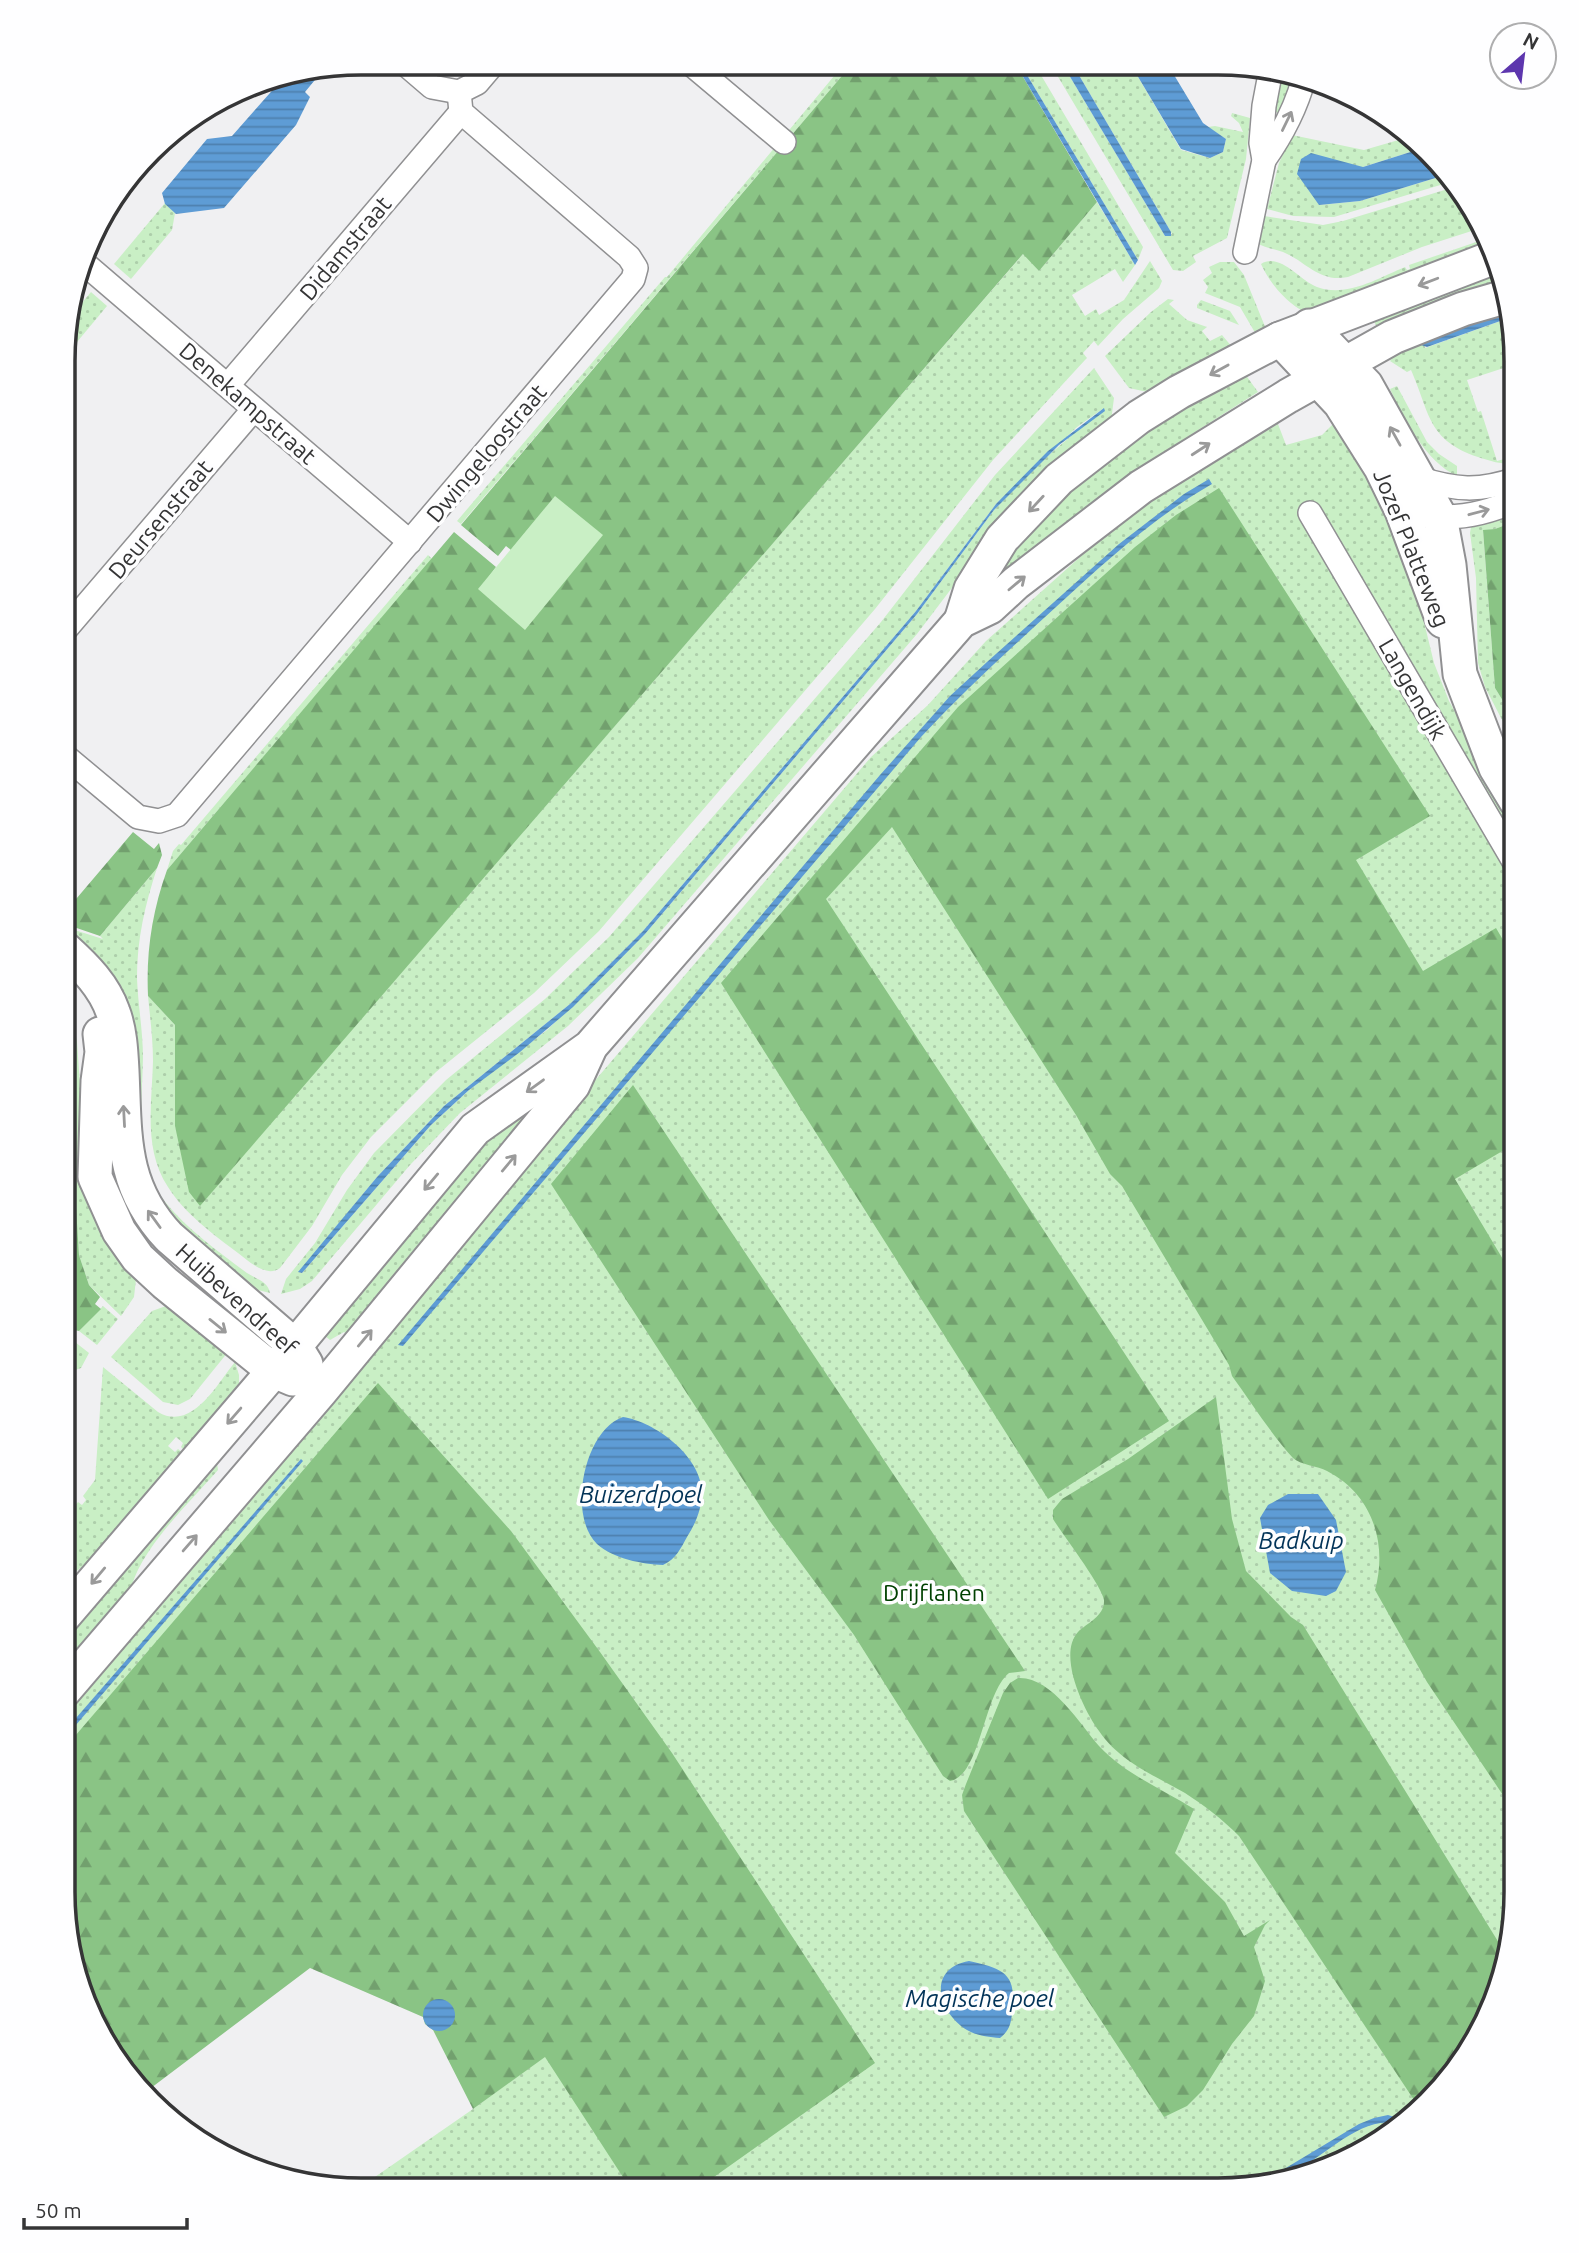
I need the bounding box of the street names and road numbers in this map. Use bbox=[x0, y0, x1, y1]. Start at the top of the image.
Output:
street label: Didamstraat bbox=[294, 191, 396, 305]
street label: Denekampstraat bbox=[175, 337, 321, 469]
street label: Dwingeloostraat bbox=[421, 379, 551, 527]
street label: Deursenstraat bbox=[103, 455, 217, 583]
street label: Jozef Platteweg bbox=[1369, 466, 1455, 630]
street label: Langendijk bbox=[1374, 634, 1452, 744]
street label: Huibevendreef bbox=[171, 1238, 303, 1360]

